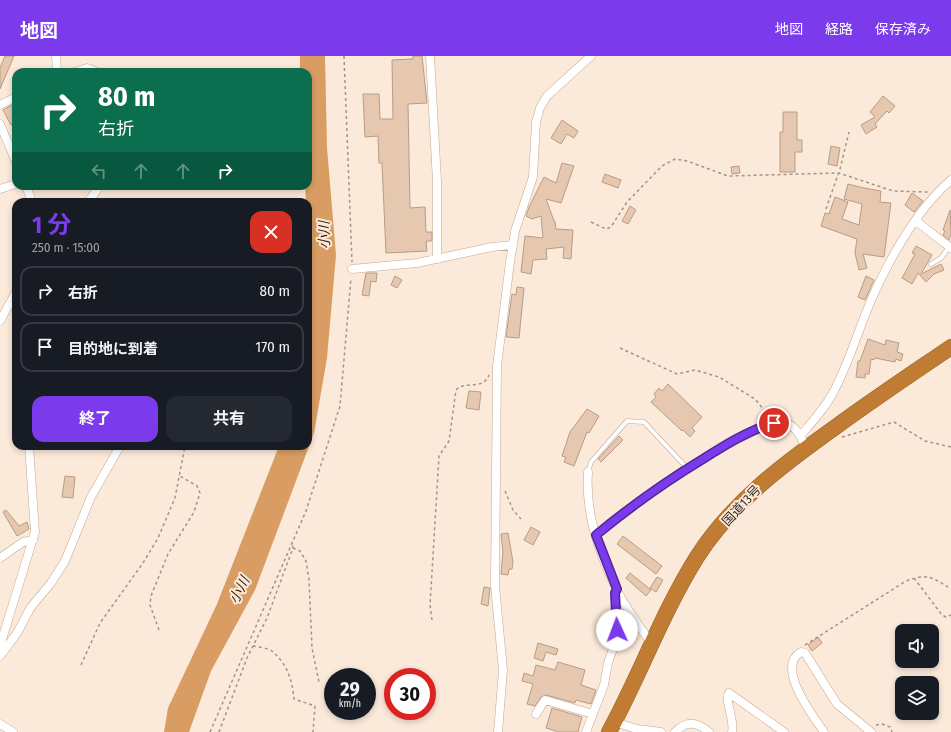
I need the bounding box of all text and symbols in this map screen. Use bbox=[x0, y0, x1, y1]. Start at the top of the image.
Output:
text: 地図 bbox=[20, 19, 58, 42]
text: 地図 bbox=[775, 21, 803, 38]
text: 経路 bbox=[825, 21, 853, 38]
text: 保存済み bbox=[875, 21, 931, 38]
text: 80 m bbox=[98, 80, 155, 113]
icon: right bbox=[32, 84, 84, 136]
text: 右折 bbox=[98, 118, 134, 140]
icon: left bbox=[88, 160, 110, 182]
icon: ahead bbox=[130, 160, 152, 182]
icon: ahead bbox=[172, 160, 194, 182]
icon: right bbox=[214, 160, 236, 182]
text: 1 分 bbox=[32, 211, 71, 239]
button: close bbox=[250, 211, 292, 253]
water label: 小川 bbox=[316, 219, 333, 249]
text: 250 m · 15:00 bbox=[32, 240, 100, 255]
icon: right bbox=[34, 280, 56, 302]
text: 80 m bbox=[260, 282, 290, 300]
text: 右折 bbox=[68, 284, 98, 302]
icon: arrive bbox=[34, 336, 56, 358]
text: 170 m bbox=[255, 338, 290, 356]
text: 目的地に到着 bbox=[68, 340, 158, 358]
button: 終了 bbox=[32, 396, 158, 442]
button: 共有 bbox=[166, 396, 292, 442]
pin bbox=[757, 406, 791, 440]
icon: arrive bbox=[763, 412, 785, 434]
street label: 国道13号 bbox=[719, 482, 764, 529]
water label: 小川 bbox=[226, 572, 254, 607]
position arrow bbox=[596, 609, 638, 651]
map controls bbox=[895, 624, 939, 720]
button: sound bbox=[895, 624, 939, 668]
speed limit sign: 30 bbox=[384, 668, 436, 720]
button: layers bbox=[895, 676, 939, 720]
text: 29 bbox=[340, 677, 360, 701]
text: km/h bbox=[339, 698, 361, 710]

